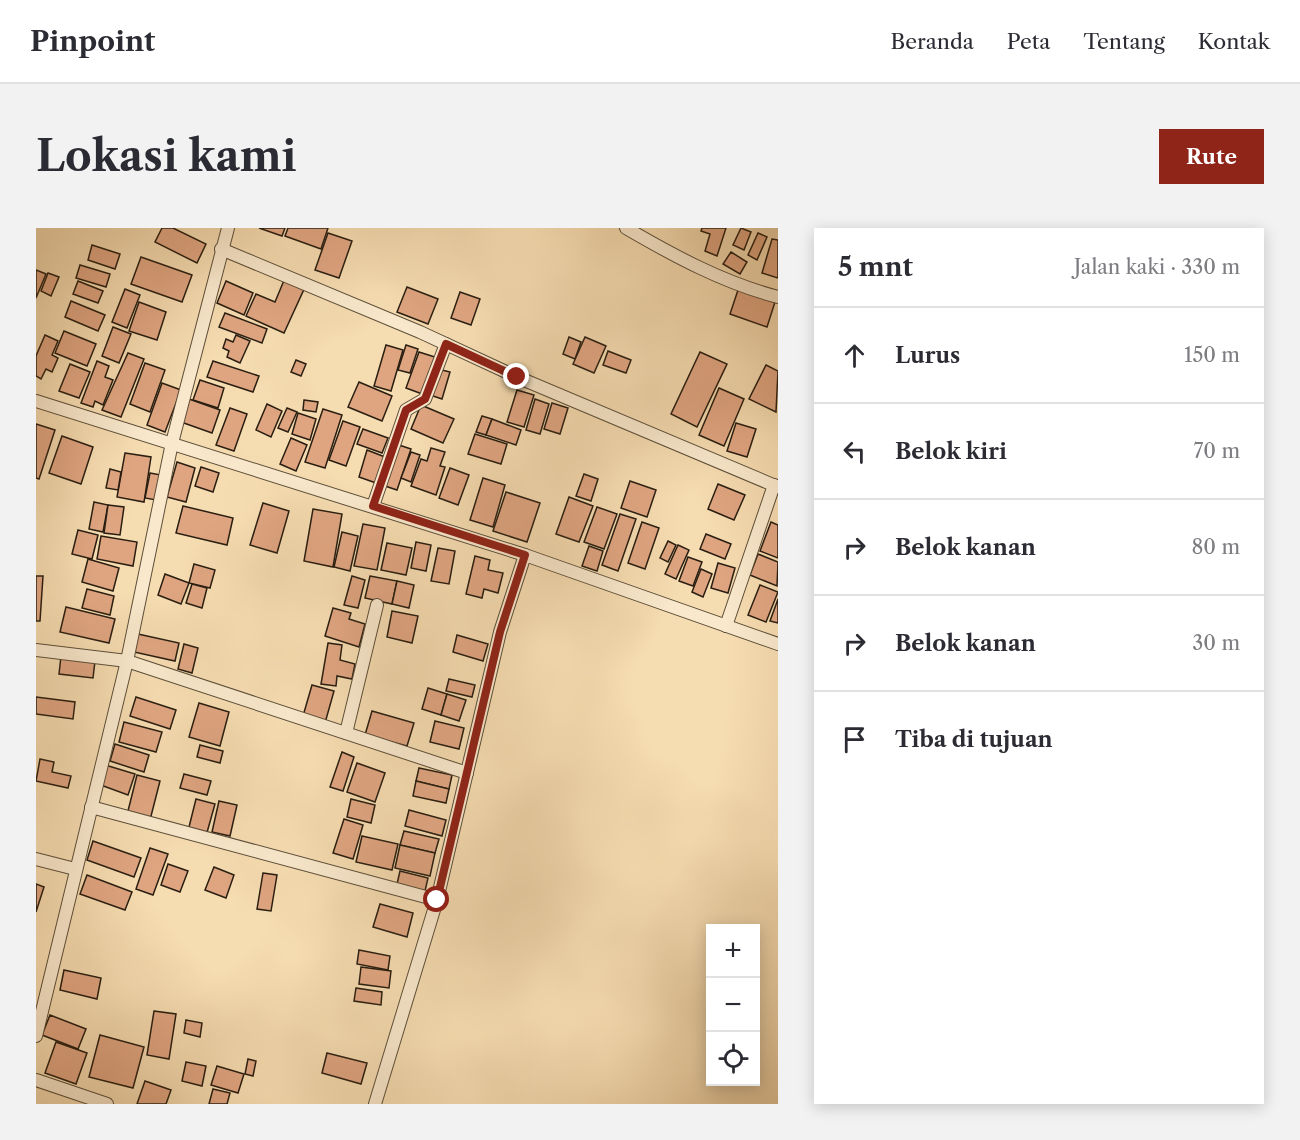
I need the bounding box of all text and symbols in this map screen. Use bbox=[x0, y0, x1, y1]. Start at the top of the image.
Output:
text: Pinpoint bbox=[30, 24, 155, 58]
text: Beranda bbox=[891, 29, 974, 54]
text: Peta bbox=[1007, 29, 1050, 54]
text: Tentang bbox=[1083, 29, 1165, 54]
text: Kontak bbox=[1198, 29, 1270, 54]
button: Rute bbox=[1159, 129, 1264, 184]
text: Lokasi kami bbox=[36, 130, 297, 182]
text: 5 mnt bbox=[838, 251, 913, 283]
text: Jalan kaki · 330 m bbox=[1074, 255, 1240, 279]
icon: ahead bbox=[838, 339, 871, 372]
text: Lurus bbox=[895, 342, 960, 369]
text: 150 m bbox=[1184, 343, 1240, 367]
route end bbox=[503, 363, 529, 389]
icon: left bbox=[838, 435, 871, 468]
text: Belok kiri bbox=[895, 438, 1007, 465]
text: 70 m bbox=[1194, 439, 1240, 463]
icon: right bbox=[838, 531, 871, 564]
text: Belok kanan bbox=[895, 534, 1036, 561]
text: 80 m bbox=[1192, 535, 1240, 559]
icon: right bbox=[838, 627, 871, 660]
text: Belok kanan bbox=[895, 630, 1036, 657]
text: 30 m bbox=[1192, 631, 1240, 655]
icon: arrive bbox=[838, 723, 871, 756]
text: Tiba di tujuan bbox=[895, 726, 1053, 753]
route start bbox=[423, 886, 449, 912]
map controls bbox=[706, 924, 760, 1086]
button: + bbox=[706, 924, 760, 978]
button: − bbox=[706, 978, 760, 1032]
button: locate bbox=[706, 1032, 760, 1086]

